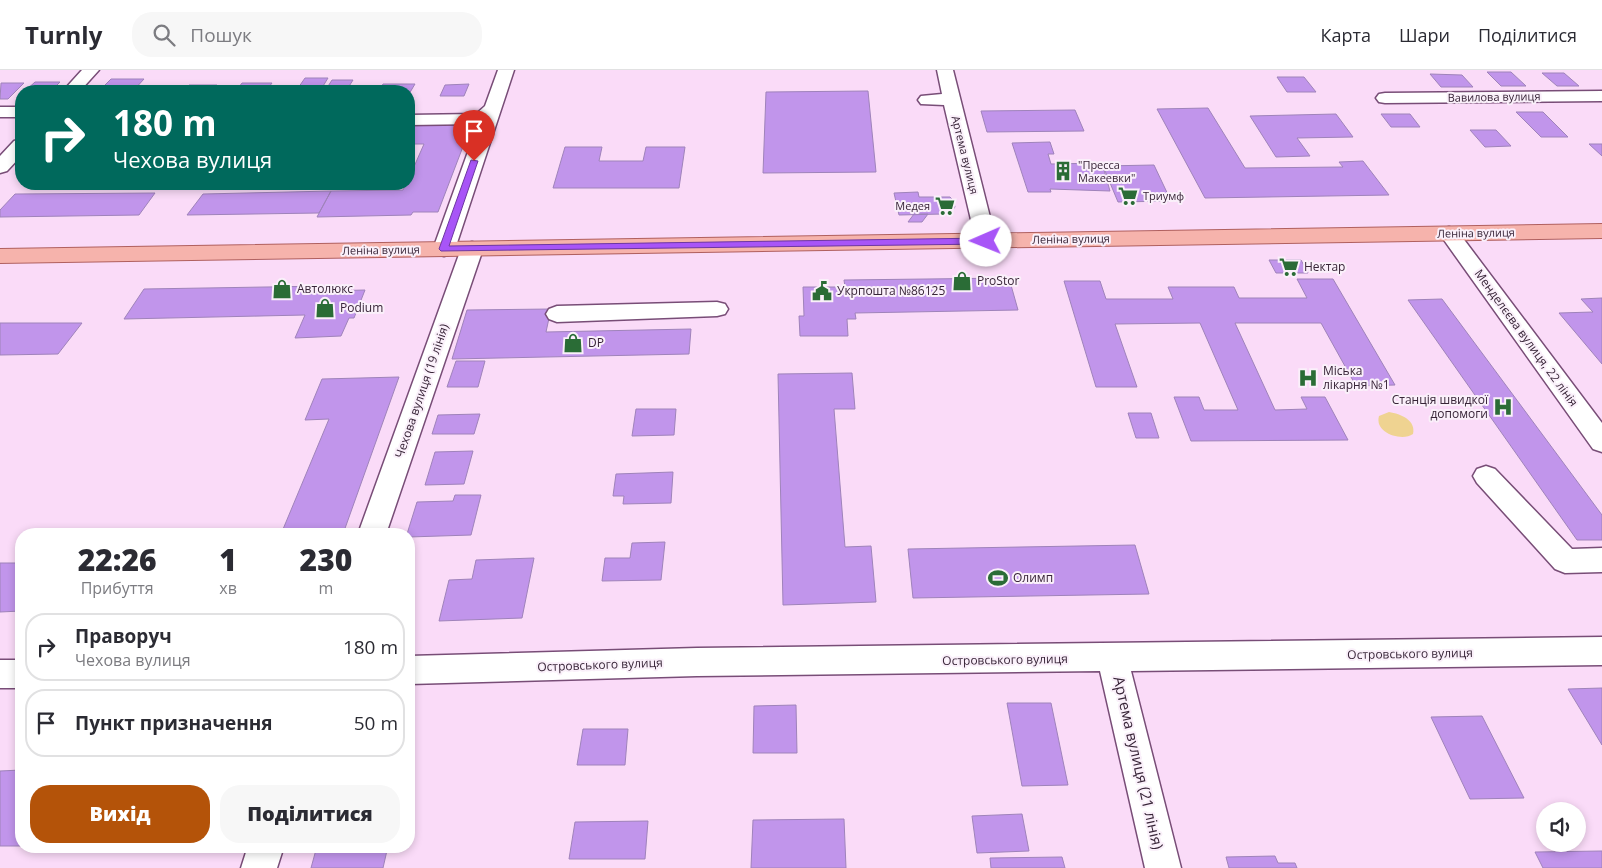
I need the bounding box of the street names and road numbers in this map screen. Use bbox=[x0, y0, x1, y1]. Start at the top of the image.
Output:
street label: Вавилова вулиця bbox=[1447, 88, 1541, 105]
street label: Артема вулиця bbox=[949, 114, 982, 196]
street label: Леніна вулиця bbox=[1437, 224, 1515, 241]
street label: Леніна вулиця bbox=[1032, 230, 1110, 247]
street label: Леніна вулиця bbox=[342, 241, 420, 258]
street label: Менделєєва вулиця, 22 лінія bbox=[1471, 266, 1582, 410]
street label: Чехова вулиця (19 лiнiя) bbox=[391, 321, 453, 460]
street label: Островського вулиця bbox=[1347, 644, 1473, 663]
street label: Островського вулиця bbox=[942, 650, 1068, 669]
street label: Островського вулиця bbox=[537, 654, 663, 675]
street label: Артема вулиця (21 лiнiя) bbox=[1109, 674, 1169, 851]

